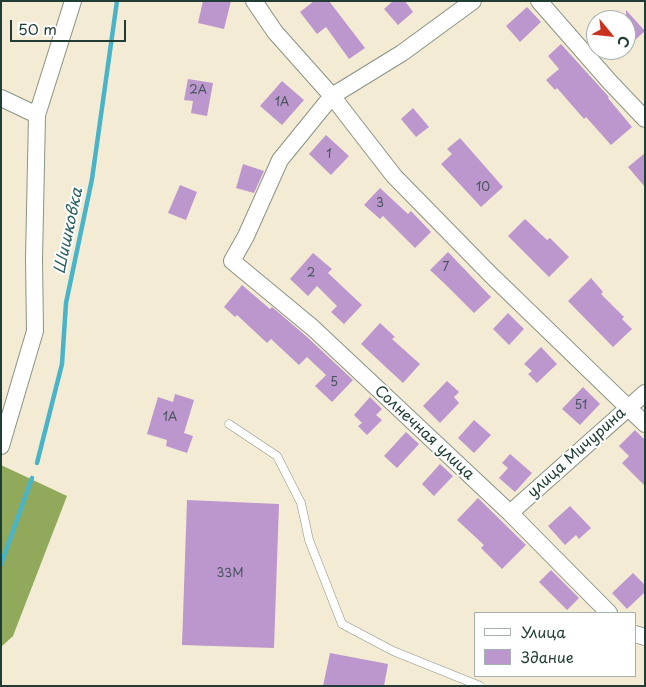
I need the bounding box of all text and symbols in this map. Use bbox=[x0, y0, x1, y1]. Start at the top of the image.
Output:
scale bar bbox=[12, 10, 129, 42]
north arrow bbox=[586, 10, 636, 60]
text: 50 m bbox=[18, 17, 57, 40]
text: С bbox=[612, 32, 636, 51]
house number: 2А bbox=[189, 84, 207, 98]
house number: 1А bbox=[275, 96, 289, 110]
house number: 1 bbox=[326, 148, 332, 162]
house number: 10 bbox=[476, 181, 490, 195]
water label: Шишковка bbox=[51, 186, 87, 276]
house number: 3 bbox=[376, 197, 384, 211]
house number: 7 bbox=[443, 261, 449, 275]
house number: 2 bbox=[307, 267, 315, 281]
house number: 5 bbox=[330, 376, 338, 390]
street label: Солнечная улица bbox=[370, 382, 478, 484]
house number: 51 bbox=[575, 399, 587, 413]
street label: улица Мичурина bbox=[524, 404, 630, 502]
house number: 1А bbox=[163, 411, 177, 425]
house number: 33М bbox=[216, 567, 244, 581]
legend bbox=[473, 612, 636, 677]
text: Улица bbox=[521, 620, 566, 643]
text: Здание bbox=[521, 645, 574, 668]

